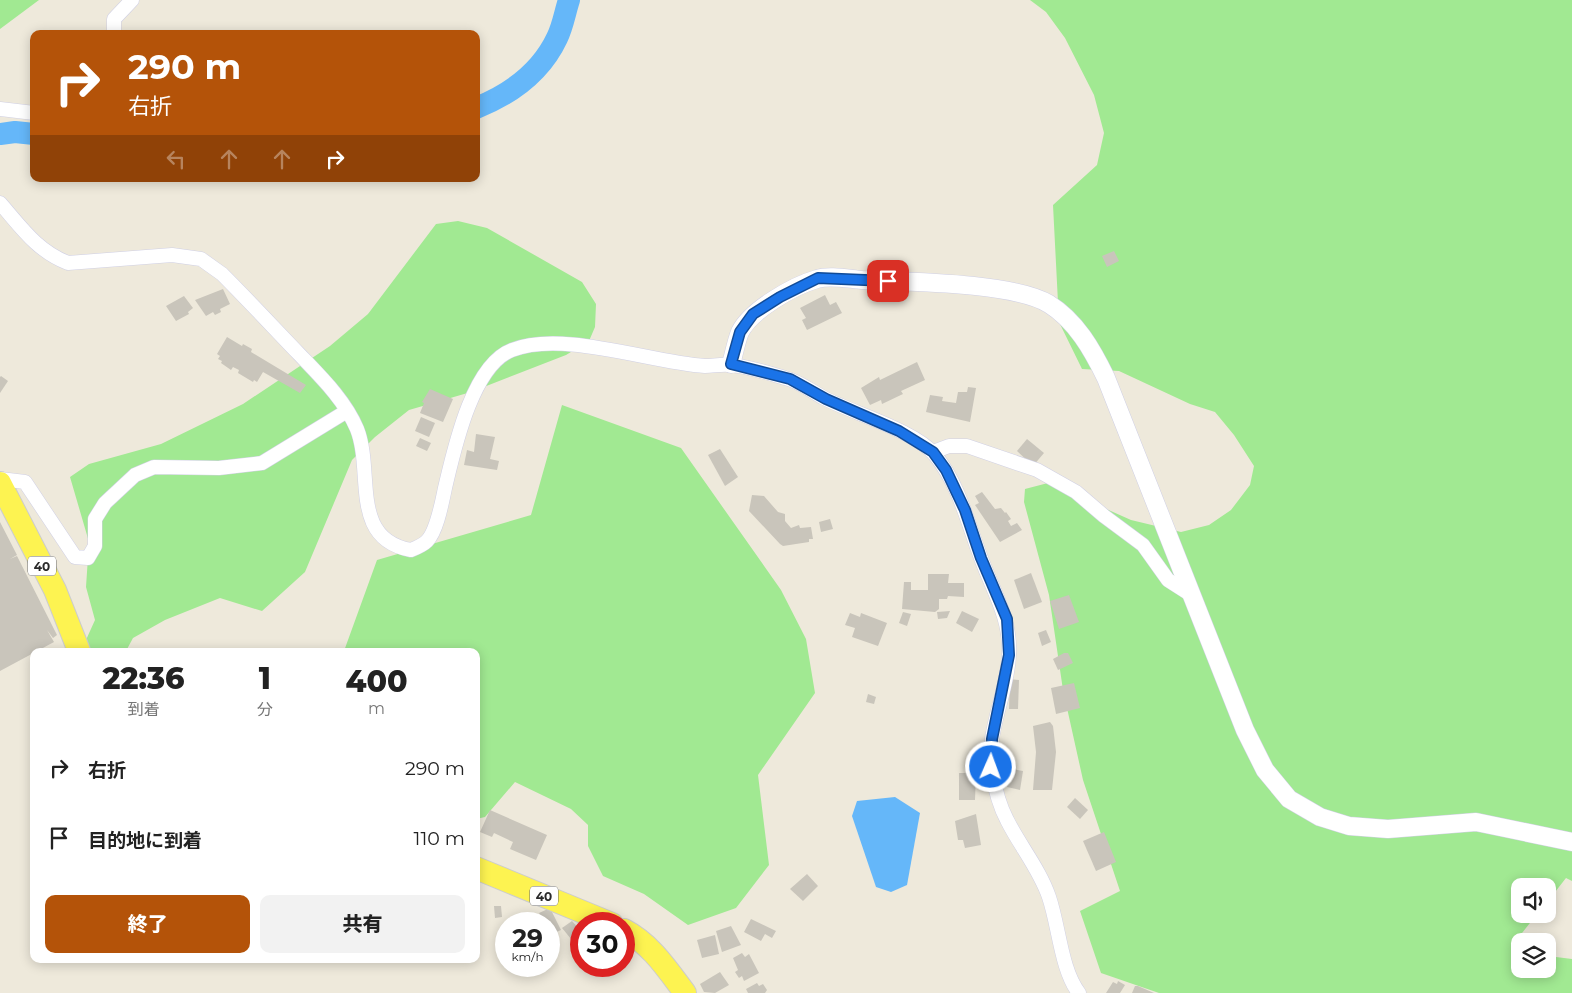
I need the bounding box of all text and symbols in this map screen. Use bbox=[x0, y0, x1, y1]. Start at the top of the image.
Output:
text: 290 m bbox=[128, 45, 241, 88]
icon: right bbox=[45, 50, 110, 115]
text: 右折 bbox=[128, 93, 172, 120]
icon: left bbox=[162, 145, 190, 173]
icon: ahead bbox=[215, 145, 243, 173]
icon: ahead bbox=[268, 145, 296, 173]
icon: right bbox=[321, 145, 349, 173]
pin bbox=[867, 260, 909, 302]
icon: arrive bbox=[874, 267, 902, 295]
road number: 40 bbox=[28, 556, 56, 576]
text: 22:36 bbox=[102, 660, 184, 697]
text: 1 bbox=[259, 660, 271, 697]
text: 400 bbox=[345, 663, 408, 700]
text: m bbox=[368, 699, 385, 718]
text: 到着 bbox=[127, 700, 159, 719]
text: 分 bbox=[257, 700, 273, 719]
position arrow bbox=[964, 740, 1016, 792]
icon: right bbox=[45, 754, 73, 782]
text: 290 m bbox=[405, 757, 465, 780]
text: 右折 bbox=[88, 759, 126, 782]
icon: arrive bbox=[45, 824, 73, 852]
text: 110 m bbox=[414, 827, 465, 850]
text: 目的地に到着 bbox=[88, 829, 202, 852]
map controls bbox=[1511, 878, 1556, 978]
button: sound bbox=[1511, 878, 1556, 923]
road number: 40 bbox=[530, 886, 558, 906]
button: 終了 bbox=[45, 895, 250, 953]
button: 共有 bbox=[260, 895, 465, 953]
speed limit sign: 30 bbox=[570, 912, 635, 977]
text: 29 bbox=[512, 923, 543, 953]
button: layers bbox=[1511, 933, 1556, 978]
text: km/h bbox=[511, 949, 544, 964]

